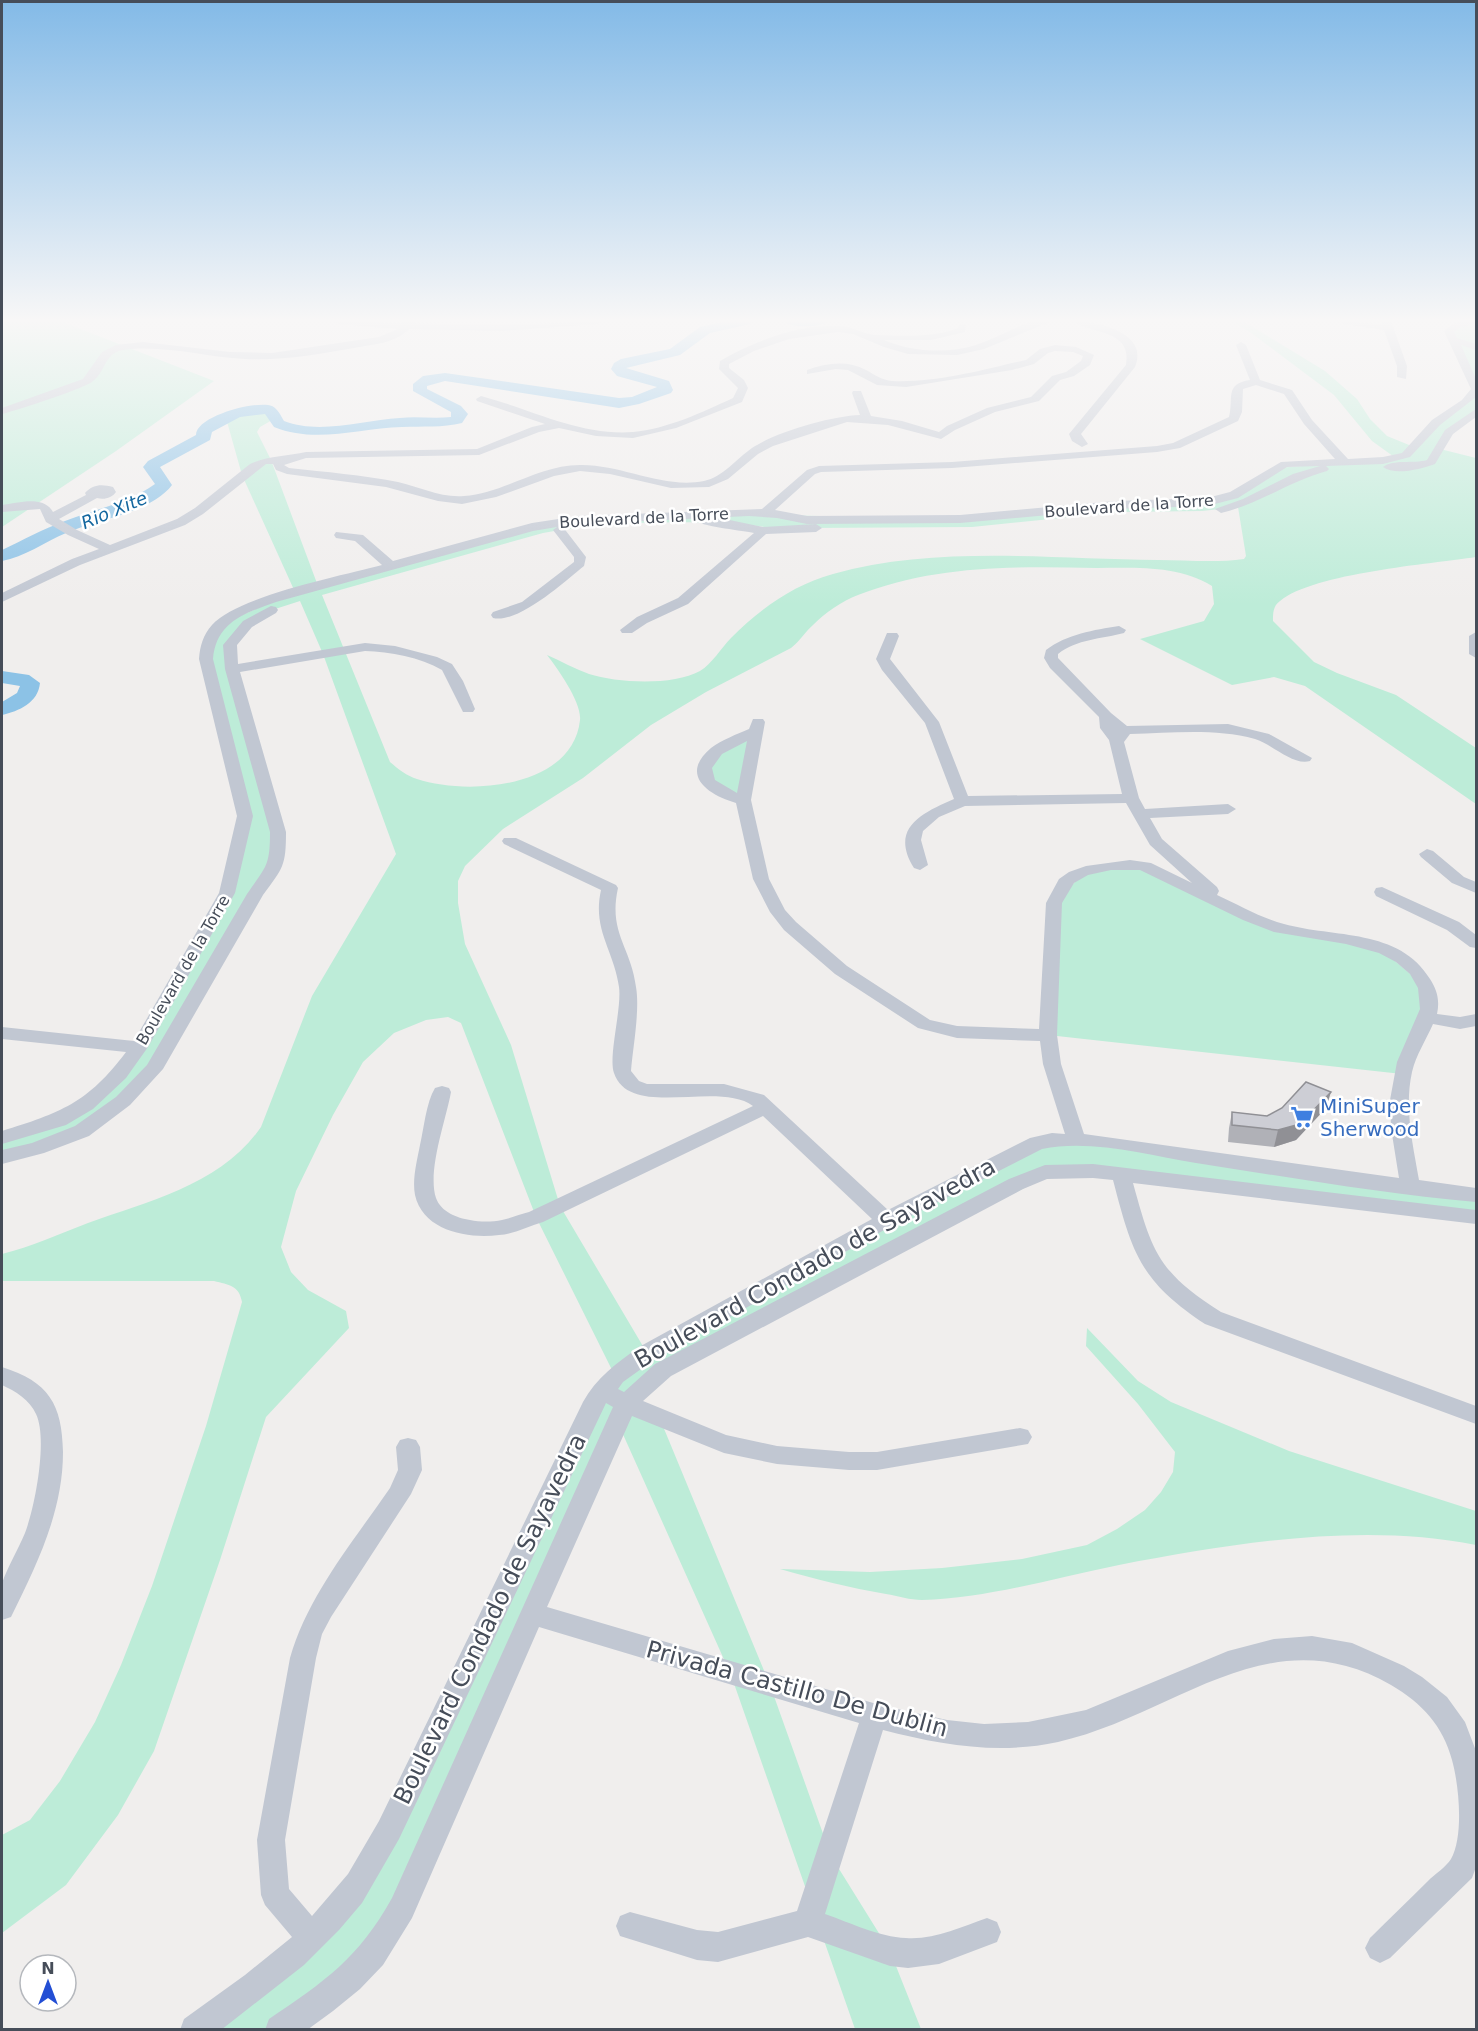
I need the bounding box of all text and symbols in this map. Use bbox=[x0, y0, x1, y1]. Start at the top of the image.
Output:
water label: Rio Xite bbox=[78, 487, 150, 533]
street label: Boulevard de la Torre bbox=[1044, 491, 1214, 521]
street label: Boulevard de la Torre bbox=[559, 504, 729, 532]
street label: Boulevard de la Torre bbox=[132, 892, 234, 1048]
place label: MiniSuper Sherwood bbox=[1320, 1094, 1420, 1141]
supermarket icon: MiniSuper Sherwood bbox=[1289, 1104, 1315, 1130]
street label: Boulevard Condado de Sayavedra bbox=[630, 1152, 1000, 1374]
street label: Boulevard Condado de Sayavedra bbox=[388, 1429, 592, 1809]
street label: Privada Castillo De Dublin bbox=[643, 1635, 951, 1743]
north arrow bbox=[18, 1953, 78, 2013]
text: N bbox=[41, 1959, 55, 1978]

